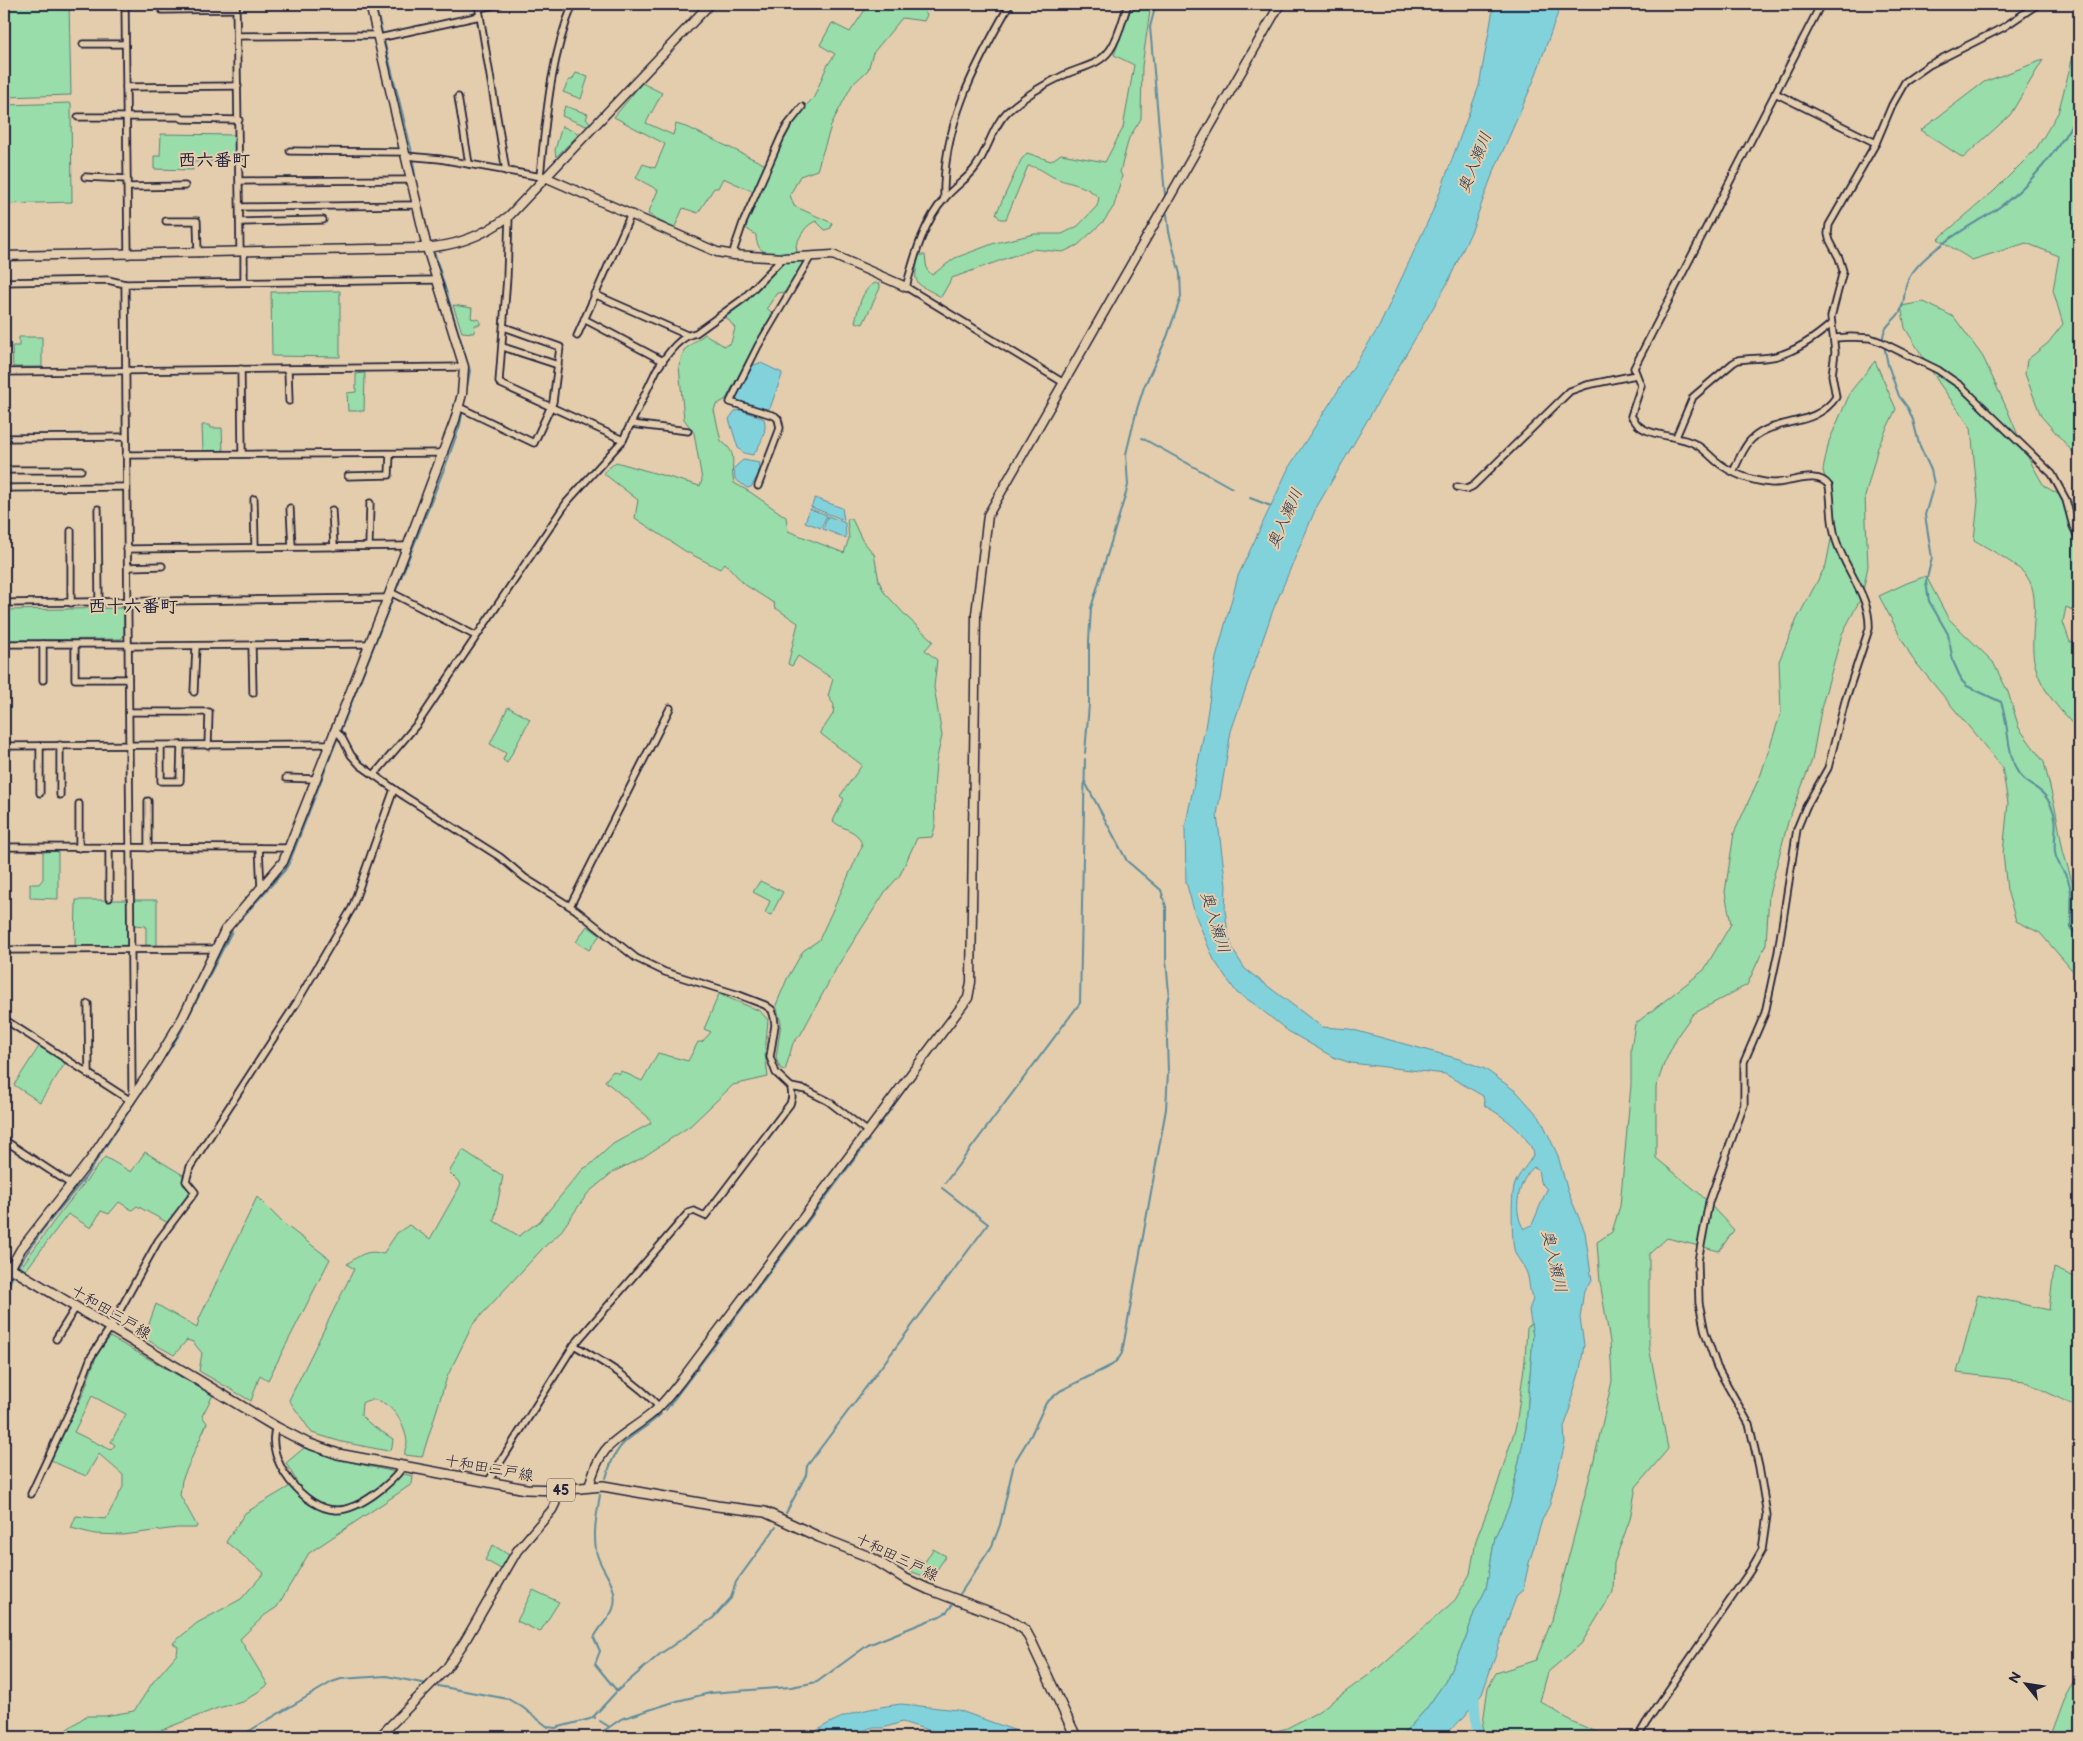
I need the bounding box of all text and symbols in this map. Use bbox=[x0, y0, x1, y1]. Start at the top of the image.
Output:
water label: 奥入瀬川 bbox=[1455, 129, 1496, 196]
district label: 西六番町 bbox=[178, 150, 250, 171]
water label: 奥入瀬川 bbox=[1264, 486, 1307, 552]
district label: 西十六番町 bbox=[88, 596, 178, 617]
water label: 奥入瀬川 bbox=[1196, 889, 1233, 956]
water label: 奥入瀬川 bbox=[1537, 1228, 1570, 1295]
street label: 十和田三戸線 bbox=[67, 1281, 154, 1344]
street label: 十和田三戸線 bbox=[443, 1451, 535, 1486]
road number: 45 bbox=[547, 1478, 575, 1502]
street label: 十和田三戸線 bbox=[852, 1529, 941, 1586]
north arrow bbox=[2000, 1658, 2050, 1708]
text: N bbox=[2005, 1669, 2025, 1687]

